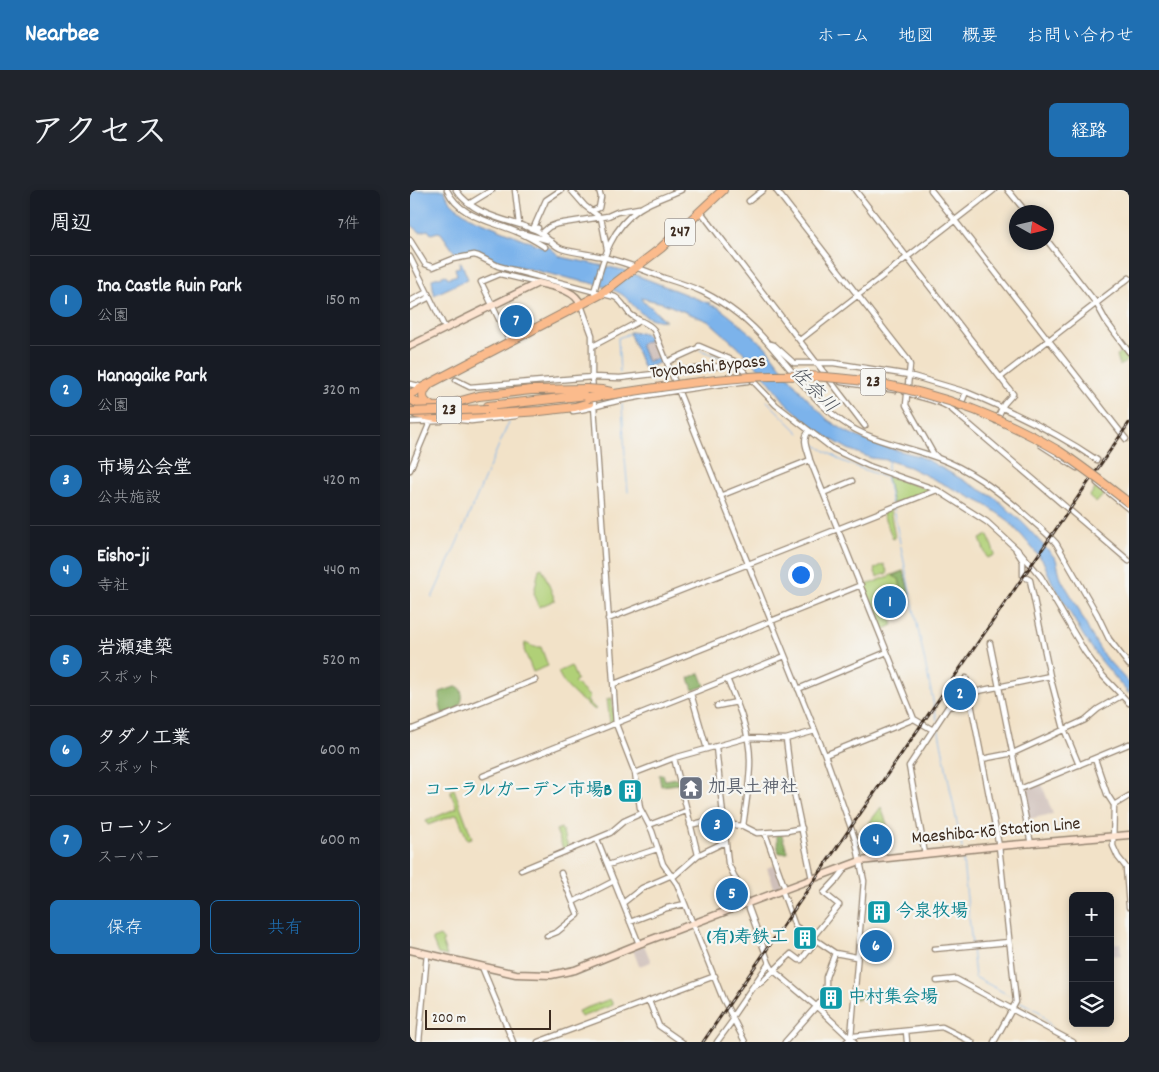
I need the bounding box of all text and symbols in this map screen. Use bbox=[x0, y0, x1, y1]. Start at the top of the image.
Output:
text: Nearbee bbox=[25, 18, 99, 52]
text: ホーム bbox=[817, 25, 870, 50]
text: 地図 bbox=[898, 25, 934, 50]
text: 概要 bbox=[962, 25, 998, 50]
text: お問い合わせ bbox=[1026, 25, 1134, 50]
button: 経路 bbox=[1049, 103, 1129, 157]
text: アクセス bbox=[30, 110, 168, 160]
north arrow bbox=[1009, 205, 1054, 250]
text: 周辺 bbox=[50, 210, 92, 240]
text: 7件 bbox=[338, 213, 360, 236]
road number: 247 bbox=[665, 218, 695, 246]
text: Ina Castle Ruin Park bbox=[97, 274, 242, 301]
text: 1 bbox=[64, 289, 68, 312]
text: 150 m bbox=[326, 289, 360, 312]
pin: 7 bbox=[500, 302, 532, 340]
text: 公園 bbox=[97, 305, 129, 328]
street label: Toyohashi Bypass bbox=[649, 349, 767, 387]
water label: 佐奈川 bbox=[783, 361, 843, 421]
text: Hanagaike Park bbox=[97, 364, 207, 391]
road number: 23 bbox=[860, 368, 886, 396]
text: 2 bbox=[63, 379, 70, 402]
text: 320 m bbox=[323, 379, 360, 402]
text: 公園 bbox=[97, 395, 129, 418]
road number: 23 bbox=[436, 396, 462, 424]
text: 市場公会堂 bbox=[97, 456, 192, 483]
text: 3 bbox=[62, 469, 70, 492]
text: 420 m bbox=[323, 469, 360, 492]
text: 公共施設 bbox=[97, 487, 161, 510]
text: Eisho-ji bbox=[97, 544, 149, 571]
text: 4 bbox=[63, 559, 69, 582]
text: 440 m bbox=[323, 559, 360, 582]
your location bbox=[788, 562, 814, 588]
text: 寺社 bbox=[97, 575, 129, 598]
pin: 1 bbox=[874, 583, 906, 621]
text: 岩瀬建築 bbox=[97, 636, 173, 663]
text: 5 bbox=[62, 649, 70, 672]
text: 520 m bbox=[322, 649, 360, 672]
text: スポット bbox=[97, 667, 161, 690]
pin: 2 bbox=[944, 675, 976, 713]
text: タダノ工業 bbox=[97, 726, 190, 753]
text: 6 bbox=[62, 739, 70, 762]
text: 600 m bbox=[320, 739, 360, 762]
text: スポット bbox=[97, 757, 161, 780]
temple icon: 加具土神社 bbox=[678, 775, 704, 801]
place label: 加具土神社 bbox=[708, 776, 798, 801]
building icon: コーラルガーデン市場B bbox=[617, 778, 643, 804]
place label: コーラルガーデン市場B bbox=[424, 779, 612, 804]
pin: 3 bbox=[701, 806, 733, 844]
street label: Maeshiba-Kō Station Line bbox=[911, 812, 1081, 852]
text: ローソン bbox=[97, 816, 173, 843]
pin: 4 bbox=[860, 821, 892, 859]
text: 7 bbox=[63, 829, 69, 852]
text: 600 m bbox=[320, 829, 360, 852]
text: スーパー bbox=[97, 847, 160, 870]
pin: 5 bbox=[716, 875, 748, 913]
map controls bbox=[1069, 892, 1114, 1027]
button: + bbox=[1069, 892, 1114, 937]
building icon: 今泉牧場 bbox=[866, 899, 892, 925]
button: 保存 bbox=[50, 900, 200, 954]
button: 共有 bbox=[210, 900, 360, 954]
place label: 今泉牧場 bbox=[896, 900, 968, 925]
building icon: (有)寿鉄工 bbox=[792, 925, 818, 951]
place label: (有)寿鉄工 bbox=[707, 926, 788, 951]
pin: 6 bbox=[860, 927, 892, 965]
button: − bbox=[1069, 937, 1114, 982]
button: layers bbox=[1069, 982, 1114, 1027]
building icon: 中村集会場 bbox=[818, 985, 844, 1011]
place label: 中村集会場 bbox=[848, 986, 938, 1011]
scale bar bbox=[425, 1007, 551, 1030]
text: 200 m bbox=[432, 1009, 466, 1029]

